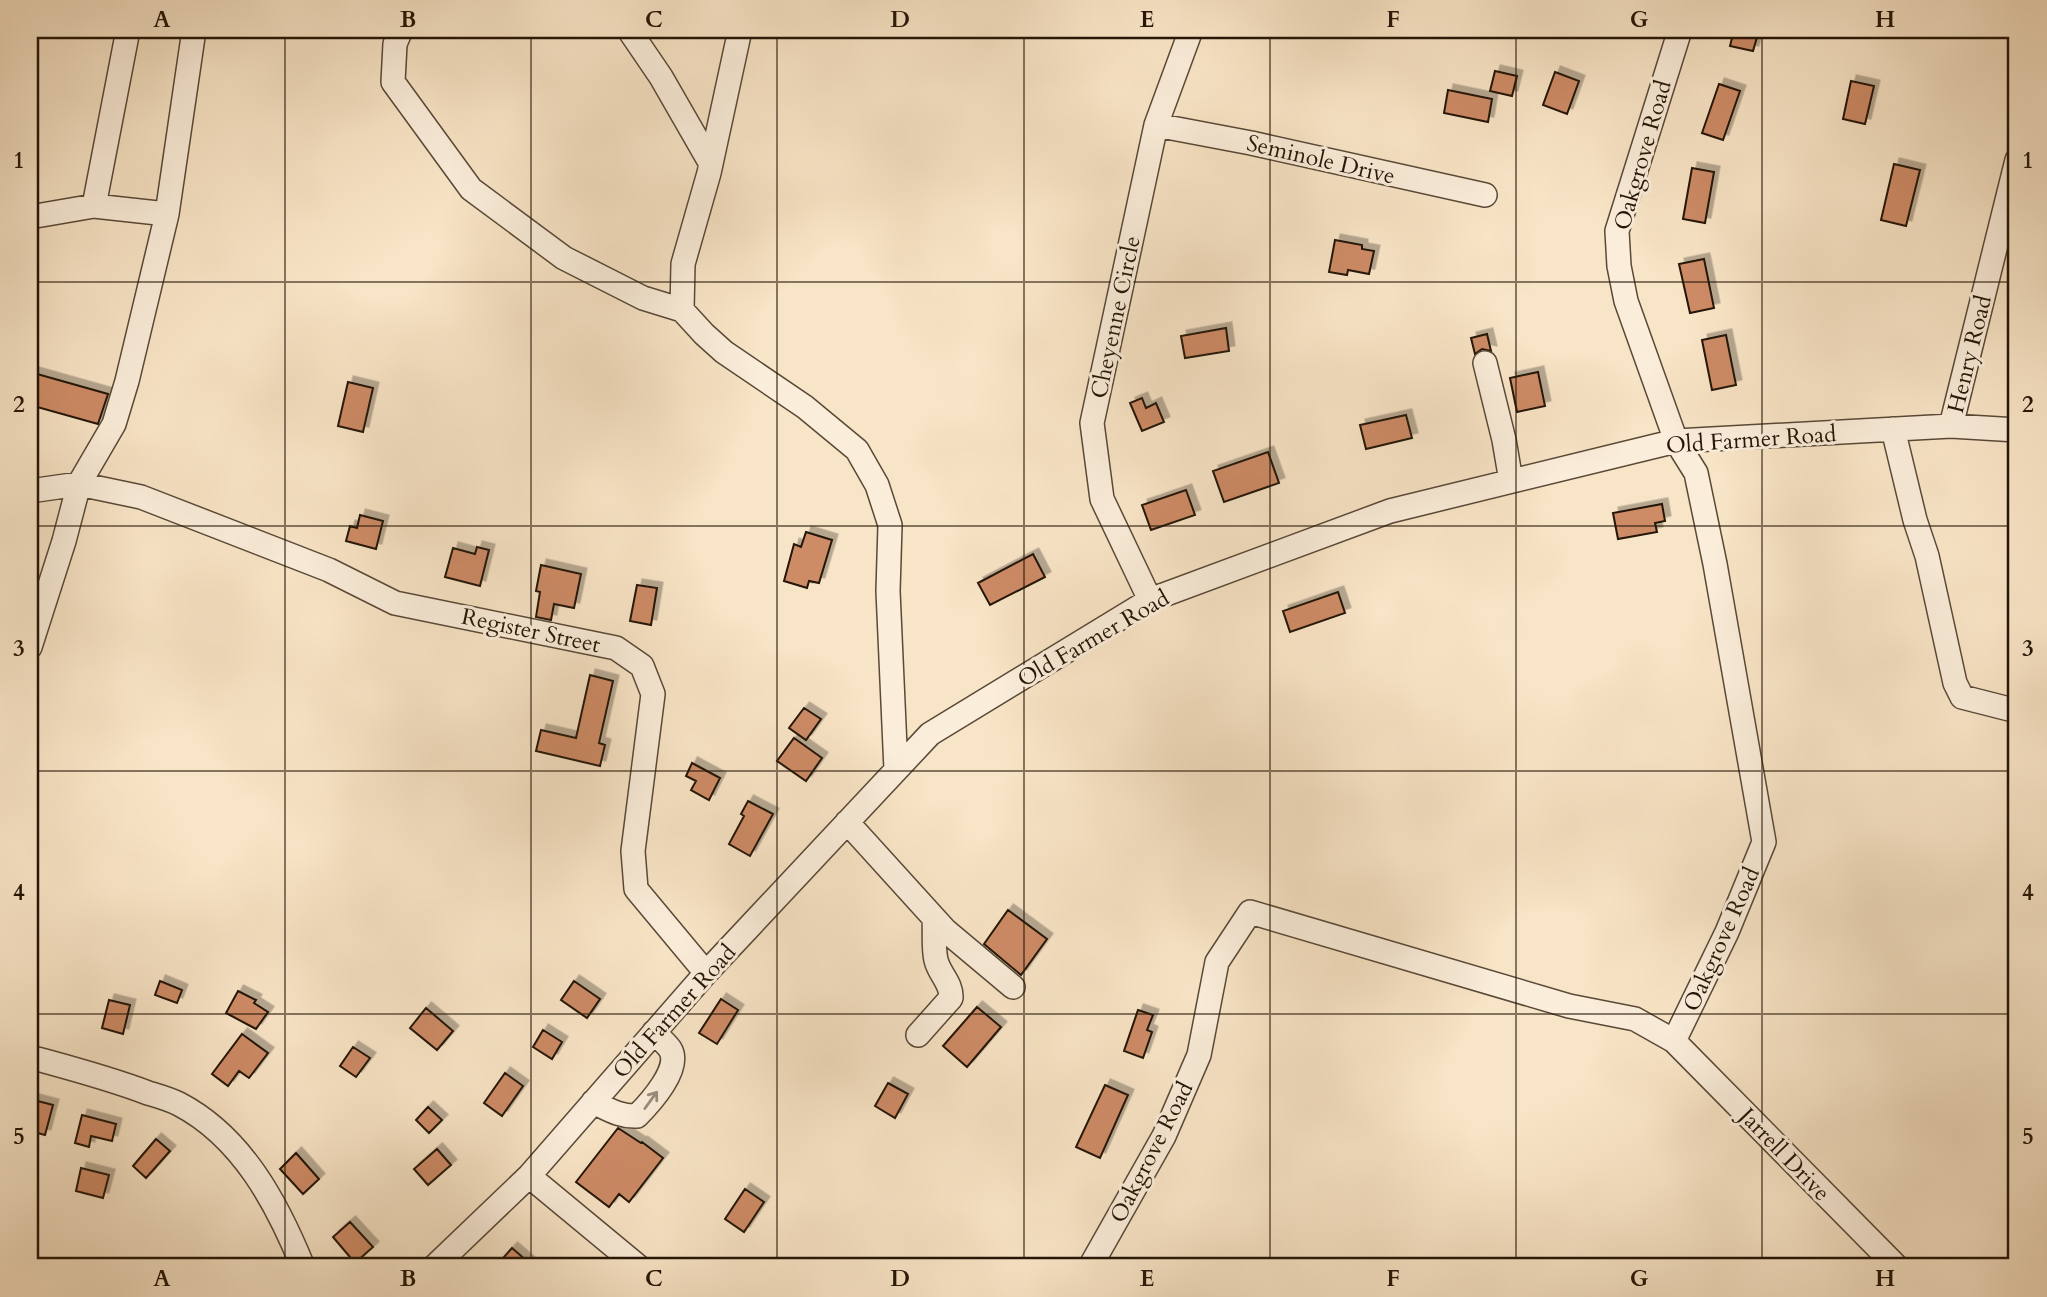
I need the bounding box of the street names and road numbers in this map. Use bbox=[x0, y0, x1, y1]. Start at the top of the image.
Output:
street label: Oakgrove Road bbox=[1606, 76, 1679, 234]
street label: Seminole Drive bbox=[1244, 127, 1398, 192]
street label: Cheyenne Circle bbox=[1083, 233, 1148, 401]
street label: Henry Road bbox=[1940, 291, 1999, 416]
street label: Old Farmer Road bbox=[1665, 418, 1838, 461]
street label: Old Farmer Road bbox=[1012, 582, 1176, 695]
street label: Register Street bbox=[459, 601, 603, 660]
street label: Oakgrove Road bbox=[1676, 862, 1767, 1016]
street label: Old Farmer Road bbox=[606, 937, 743, 1085]
street label: Oakgrove Road bbox=[1103, 1076, 1201, 1228]
street label: Jarrell Drive bbox=[1730, 1099, 1837, 1208]

